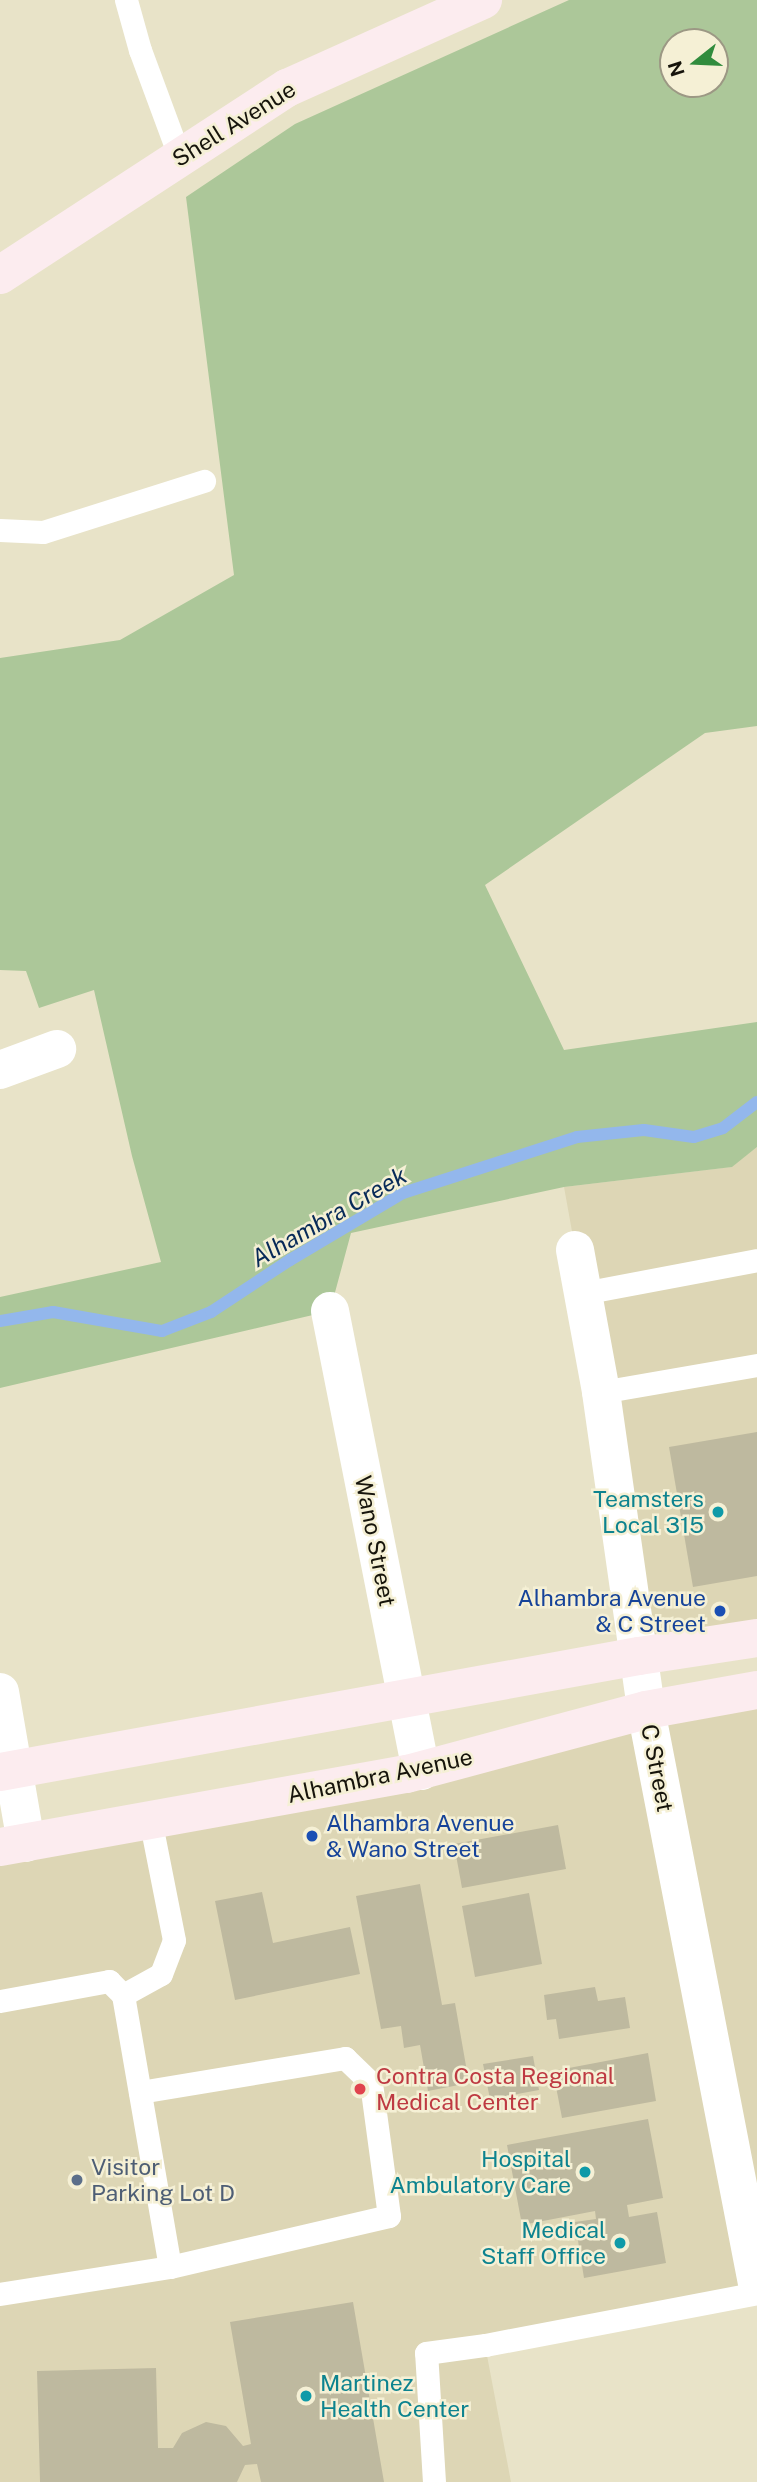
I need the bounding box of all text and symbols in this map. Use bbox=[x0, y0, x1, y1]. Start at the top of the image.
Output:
north arrow bbox=[659, 28, 729, 98]
text: N bbox=[663, 58, 689, 79]
street label: Shell Avenue bbox=[167, 75, 301, 173]
water label: Alhambra Creek bbox=[246, 1161, 412, 1273]
street label: Wano Street bbox=[349, 1473, 401, 1609]
place label: Teamsters Local 315 bbox=[593, 1485, 704, 1539]
marker: Teamsters Local 315 bbox=[710, 1504, 726, 1520]
place label: Alhambra Avenue & C Street bbox=[517, 1584, 706, 1638]
marker: Alhambra Avenue & C Street bbox=[712, 1603, 728, 1619]
street label: C Street bbox=[635, 1722, 679, 1814]
street label: Alhambra Avenue bbox=[285, 1743, 475, 1809]
place label: Alhambra Avenue & Wano Street bbox=[326, 1809, 515, 1863]
marker: Alhambra Avenue & Wano Street bbox=[304, 1828, 320, 1844]
place label: Contra Costa Regional Medical Center bbox=[376, 2062, 615, 2116]
marker: Contra Costa Regional Medical Center bbox=[350, 2079, 370, 2099]
place label: Hospital Ambulatory Care bbox=[389, 2145, 571, 2199]
place label: Visitor Parking Lot D bbox=[91, 2153, 235, 2207]
marker: Hospital Ambulatory Care bbox=[577, 2164, 593, 2180]
marker: Visitor Parking Lot D bbox=[69, 2172, 85, 2188]
place label: Medical Staff Office bbox=[481, 2216, 606, 2270]
marker: Medical Staff Office bbox=[612, 2235, 628, 2251]
place label: Martinez Health Center bbox=[320, 2369, 469, 2423]
marker: Martinez Health Center bbox=[298, 2388, 314, 2404]

